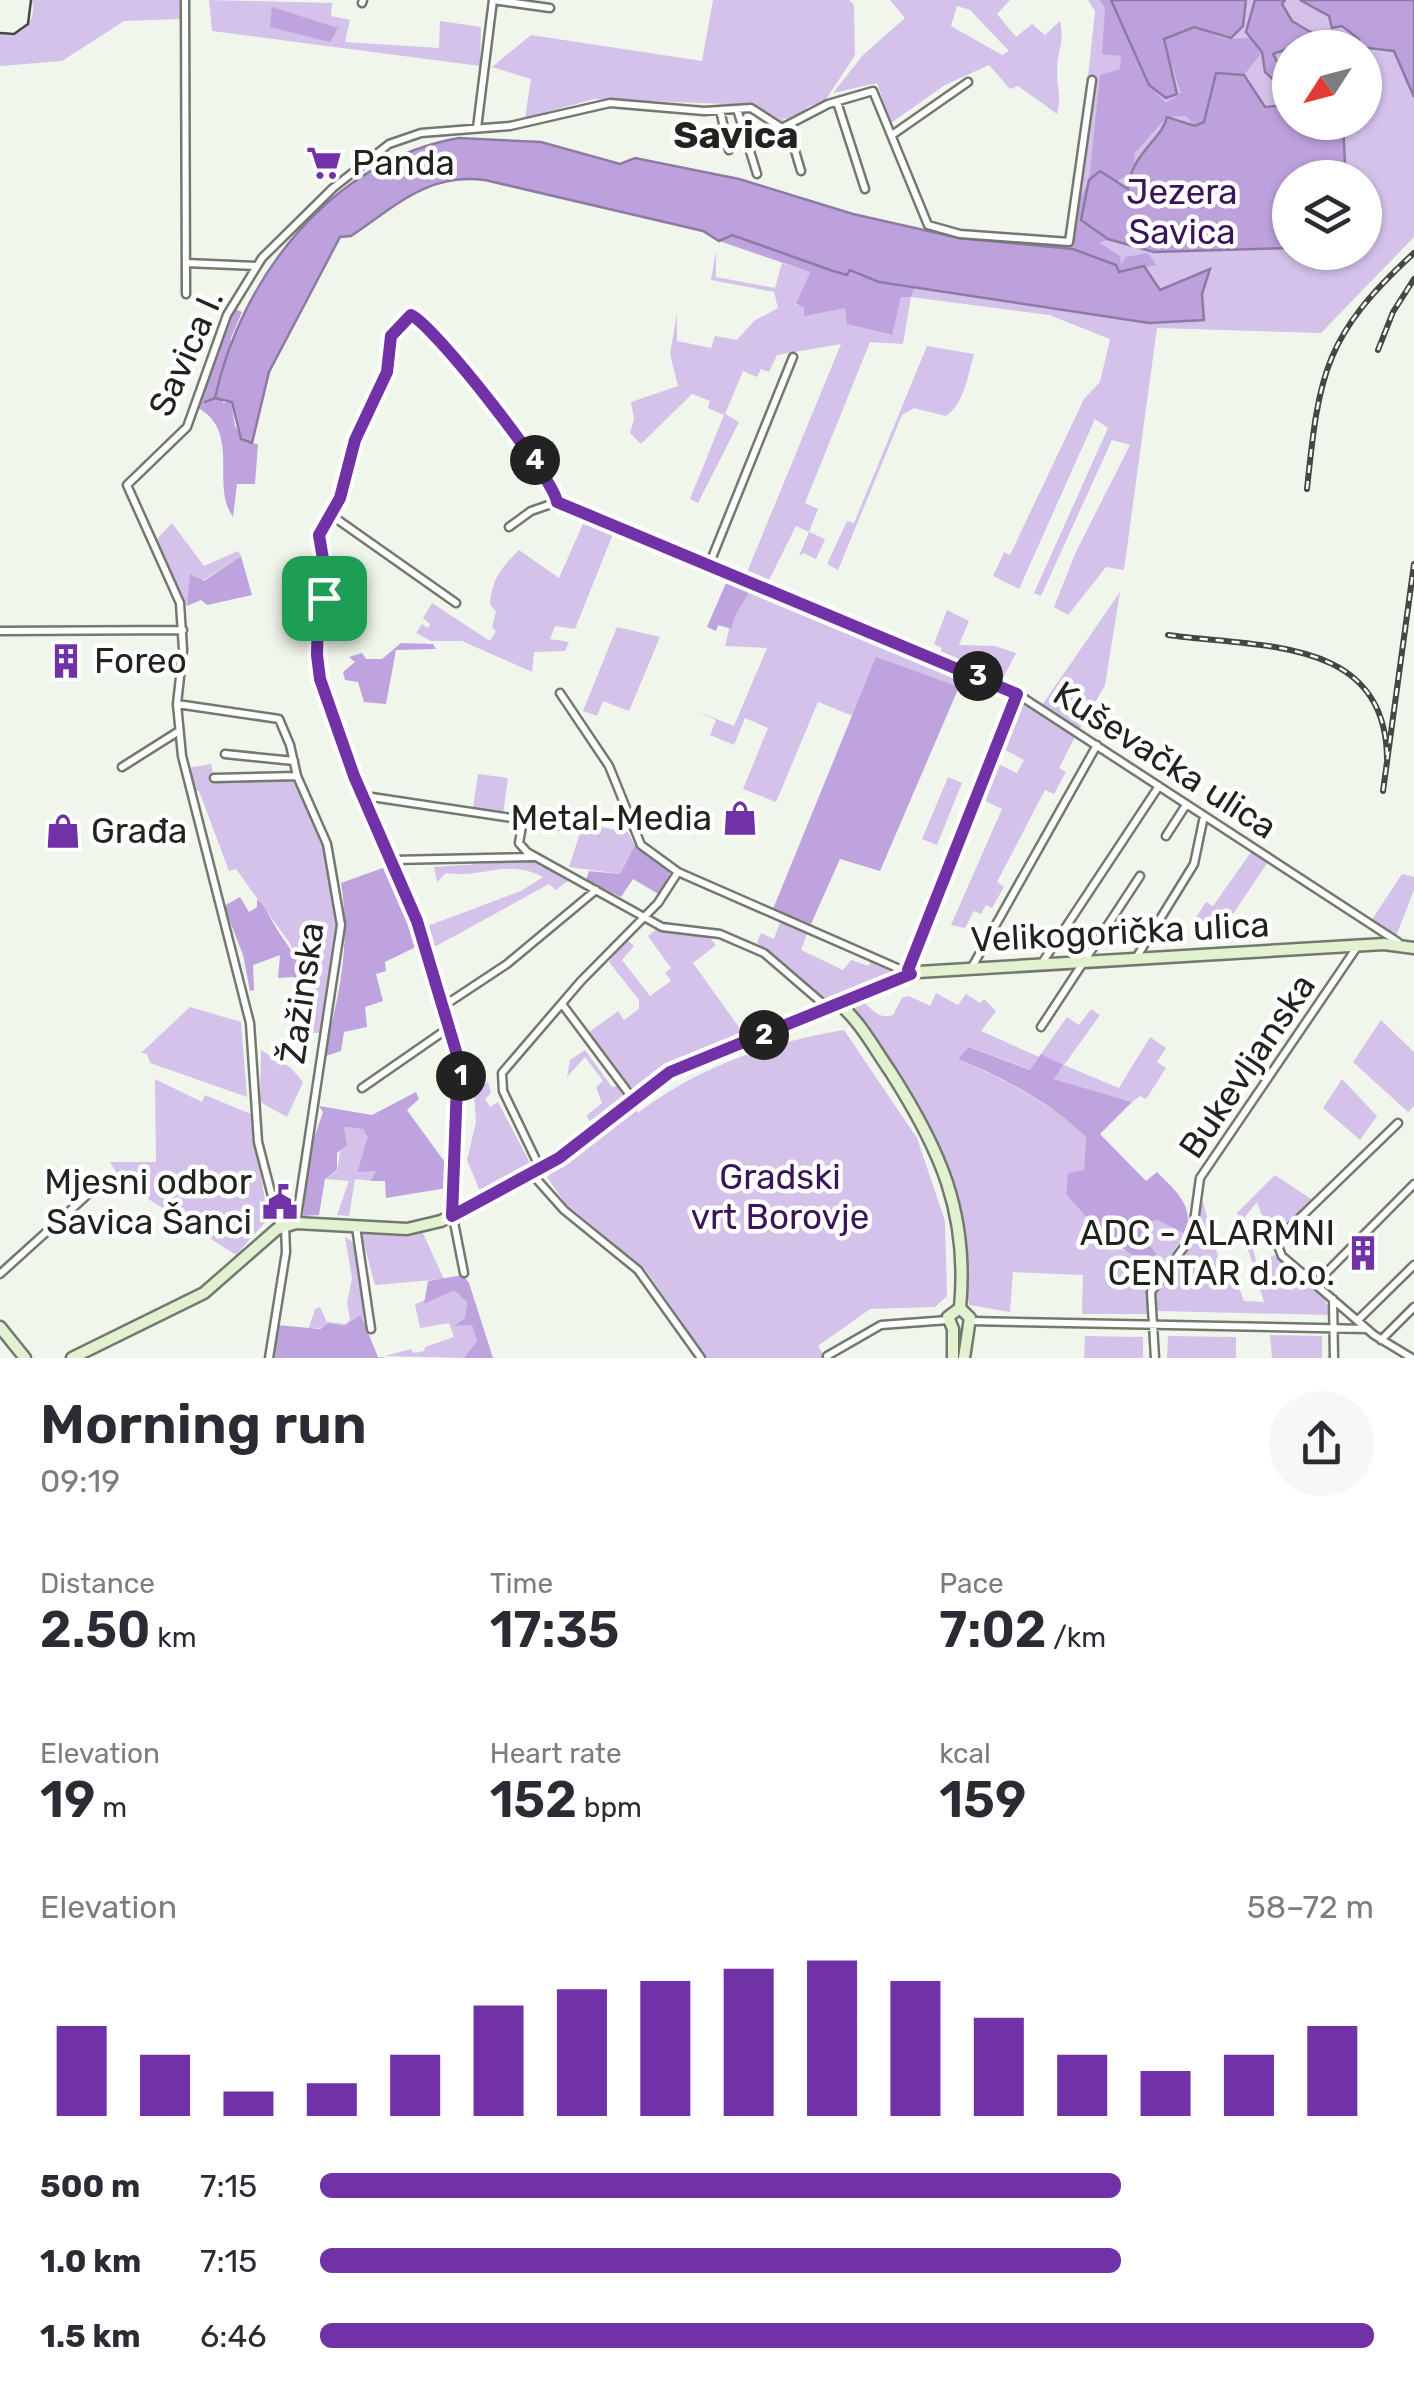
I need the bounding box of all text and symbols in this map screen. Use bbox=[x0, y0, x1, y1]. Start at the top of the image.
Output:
north arrow bbox=[1272, 30, 1382, 140]
map controls bbox=[1272, 30, 1382, 270]
district label: Savica bbox=[673, 112, 799, 158]
place label: Panda bbox=[352, 142, 455, 184]
supermarket icon: Panda bbox=[305, 144, 343, 182]
button: layers bbox=[1272, 160, 1382, 270]
park label: Jezera Savica bbox=[1126, 171, 1238, 253]
street label: Savica I. bbox=[140, 283, 232, 423]
pin: 4 bbox=[510, 435, 560, 485]
text: 4 bbox=[525, 443, 545, 476]
pin bbox=[282, 556, 367, 641]
icon: arrive bbox=[297, 571, 352, 626]
place label: Foreo bbox=[94, 640, 187, 682]
building icon: Foreo bbox=[47, 642, 85, 680]
pin: 3 bbox=[953, 651, 1003, 701]
text: 3 bbox=[969, 659, 987, 692]
street label: Kuševačka ulica bbox=[1045, 672, 1285, 848]
place label: Metal-Media bbox=[511, 797, 712, 839]
shop icon: Metal-Media bbox=[721, 799, 759, 837]
place label: Građa bbox=[91, 810, 187, 852]
shop icon: Građa bbox=[44, 812, 82, 850]
street label: Velikogorička ulica bbox=[969, 903, 1271, 961]
street label: Žažinska bbox=[271, 919, 333, 1067]
street label: Bukevljanska bbox=[1170, 966, 1324, 1166]
pin: 2 bbox=[739, 1010, 789, 1060]
text: 2 bbox=[755, 1018, 773, 1051]
pin: 1 bbox=[436, 1051, 486, 1101]
text: 1 bbox=[454, 1059, 468, 1092]
park label: Gradski vrt Borovje bbox=[691, 1156, 869, 1238]
place label: Mjesni odbor Savica Šanci bbox=[44, 1161, 252, 1243]
public building icon: Mjesni odbor Savica Šanci bbox=[261, 1183, 299, 1221]
place label: ADC - ALARMNI CENTAR d.o.o. bbox=[1080, 1212, 1335, 1294]
building icon: ADC - ALARMNI CENTAR d.o.o. bbox=[1344, 1234, 1382, 1272]
button: share bbox=[1269, 1391, 1374, 1496]
text: Morning run bbox=[40, 1392, 367, 1457]
text: 09:19 bbox=[40, 1462, 120, 1500]
text: Distance bbox=[40, 1567, 155, 1600]
text: Time bbox=[490, 1567, 553, 1600]
text: Pace bbox=[939, 1567, 1004, 1600]
text: 2.50 bbox=[40, 1600, 151, 1660]
text: 17:35 bbox=[490, 1600, 619, 1660]
text: 7:02 bbox=[939, 1600, 1046, 1660]
text: km bbox=[151, 1621, 197, 1654]
text: /km bbox=[1046, 1621, 1106, 1654]
text: Elevation bbox=[40, 1737, 160, 1770]
text: Heart rate bbox=[490, 1737, 622, 1770]
text: kcal bbox=[939, 1737, 991, 1770]
text: 19 bbox=[40, 1770, 95, 1830]
text: 152 bbox=[490, 1770, 577, 1830]
text: 159 bbox=[939, 1770, 1026, 1830]
text: m bbox=[95, 1791, 127, 1824]
text: bpm bbox=[577, 1791, 642, 1824]
text: Elevation bbox=[40, 1888, 177, 1926]
text: 58–72 m bbox=[1247, 1888, 1374, 1926]
text: 500 m bbox=[40, 2167, 140, 2205]
text: 7:15 bbox=[200, 2167, 257, 2205]
text: 1.0 km bbox=[40, 2242, 141, 2280]
text: 7:15 bbox=[200, 2242, 257, 2280]
text: 1.5 km bbox=[40, 2317, 141, 2355]
text: 6:46 bbox=[200, 2317, 267, 2355]

